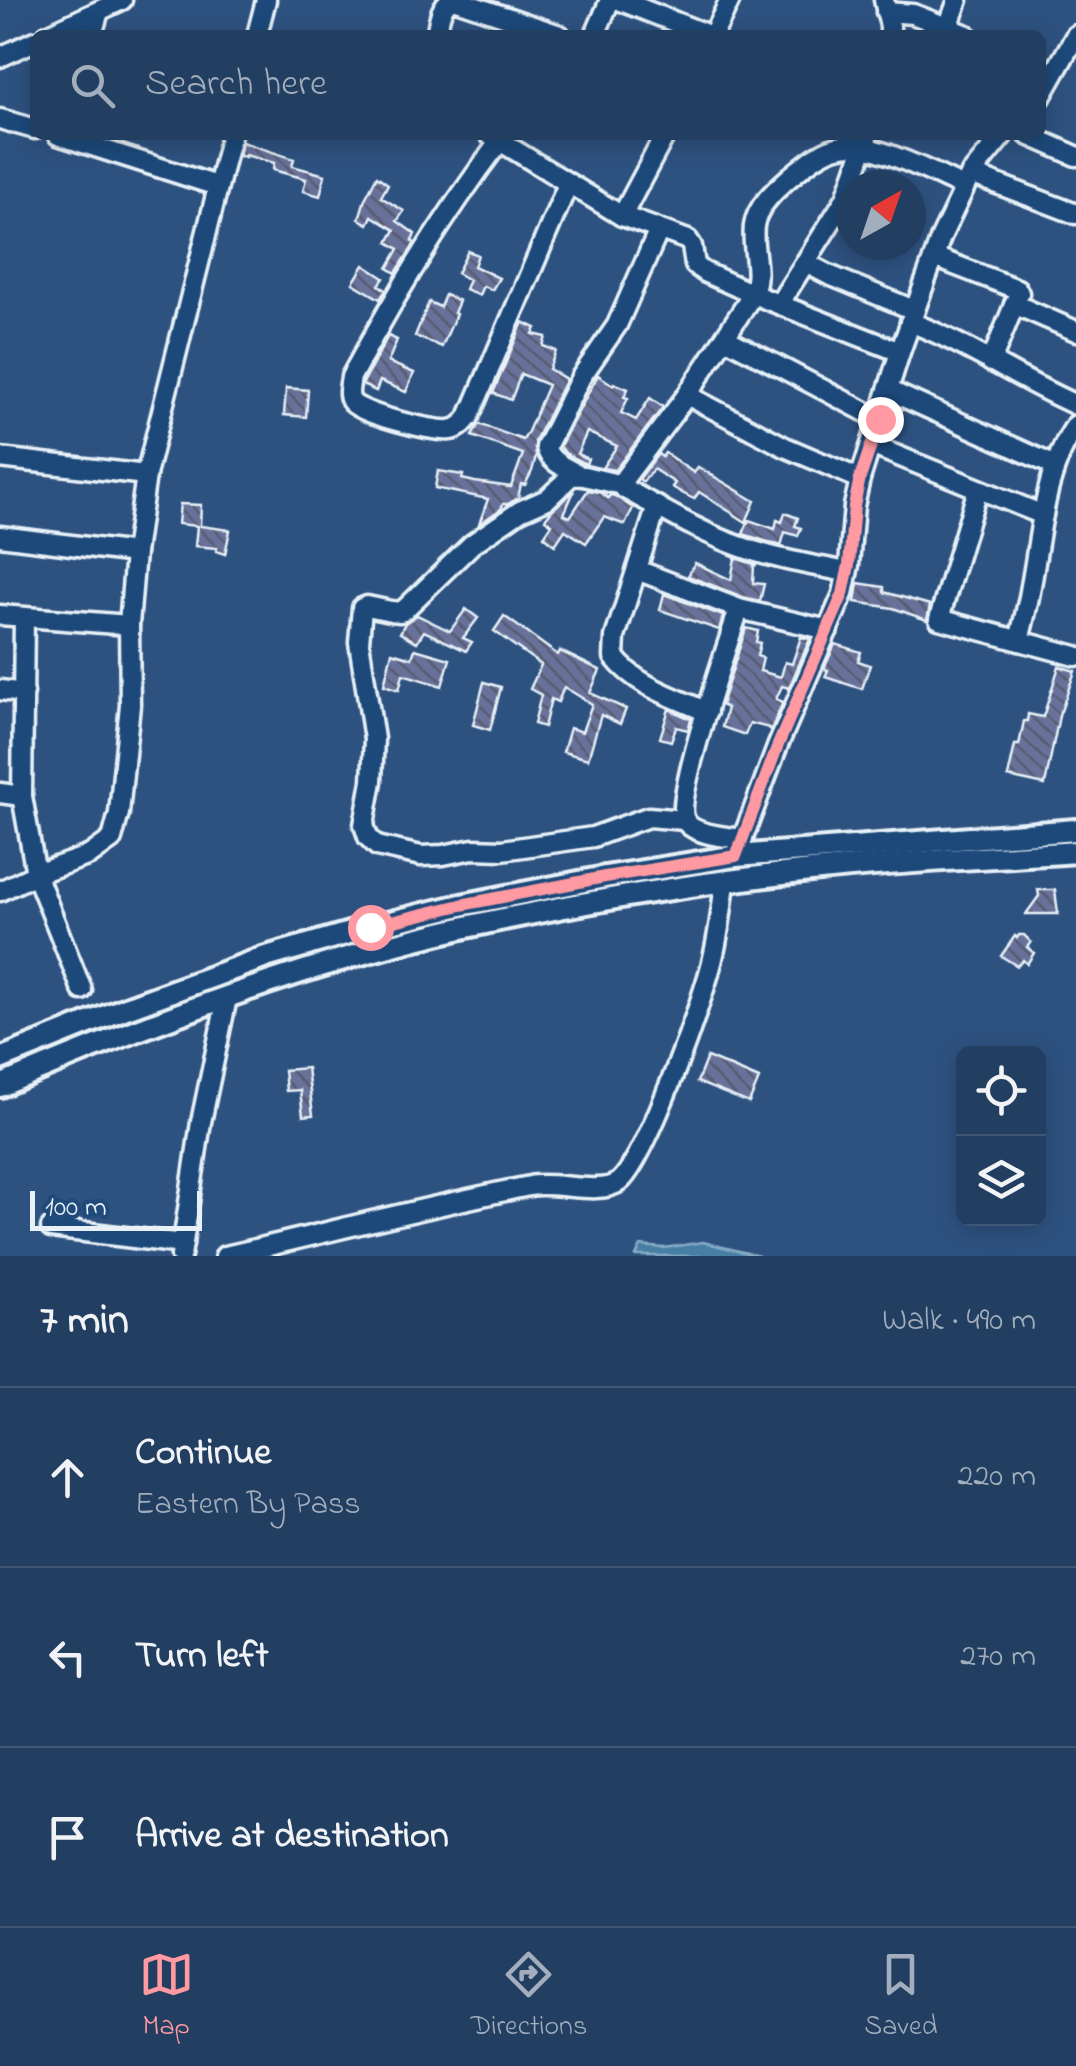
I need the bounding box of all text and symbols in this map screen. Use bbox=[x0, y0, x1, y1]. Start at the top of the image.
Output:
search box bbox=[30, 30, 1046, 140]
text: Search here bbox=[145, 57, 327, 113]
icon: search bbox=[65, 58, 120, 113]
north arrow bbox=[836, 170, 926, 260]
route end bbox=[858, 397, 904, 443]
route start bbox=[348, 905, 394, 951]
map controls bbox=[956, 1046, 1046, 1226]
button: locate bbox=[956, 1046, 1046, 1136]
button: layers bbox=[956, 1136, 1046, 1226]
scale bar bbox=[30, 1186, 202, 1230]
text: 100 m bbox=[45, 1188, 107, 1229]
text: 7 min bbox=[40, 1291, 129, 1352]
text: Walk · 490 m bbox=[882, 1298, 1036, 1345]
text: Continue bbox=[135, 1426, 271, 1482]
icon: ahead bbox=[40, 1450, 95, 1505]
text: 220 m bbox=[958, 1454, 1036, 1501]
text: Eastern By Pass bbox=[135, 1482, 361, 1529]
text: Turn left bbox=[135, 1629, 268, 1685]
icon: left bbox=[40, 1630, 95, 1685]
text: 270 m bbox=[960, 1634, 1036, 1681]
text: Arrive at destination bbox=[135, 1809, 449, 1865]
icon: arrive bbox=[40, 1810, 95, 1865]
tab: Map bbox=[139, 1947, 194, 2048]
tab: Directions bbox=[471, 1947, 587, 2048]
tab: Saved bbox=[864, 1947, 937, 2048]

